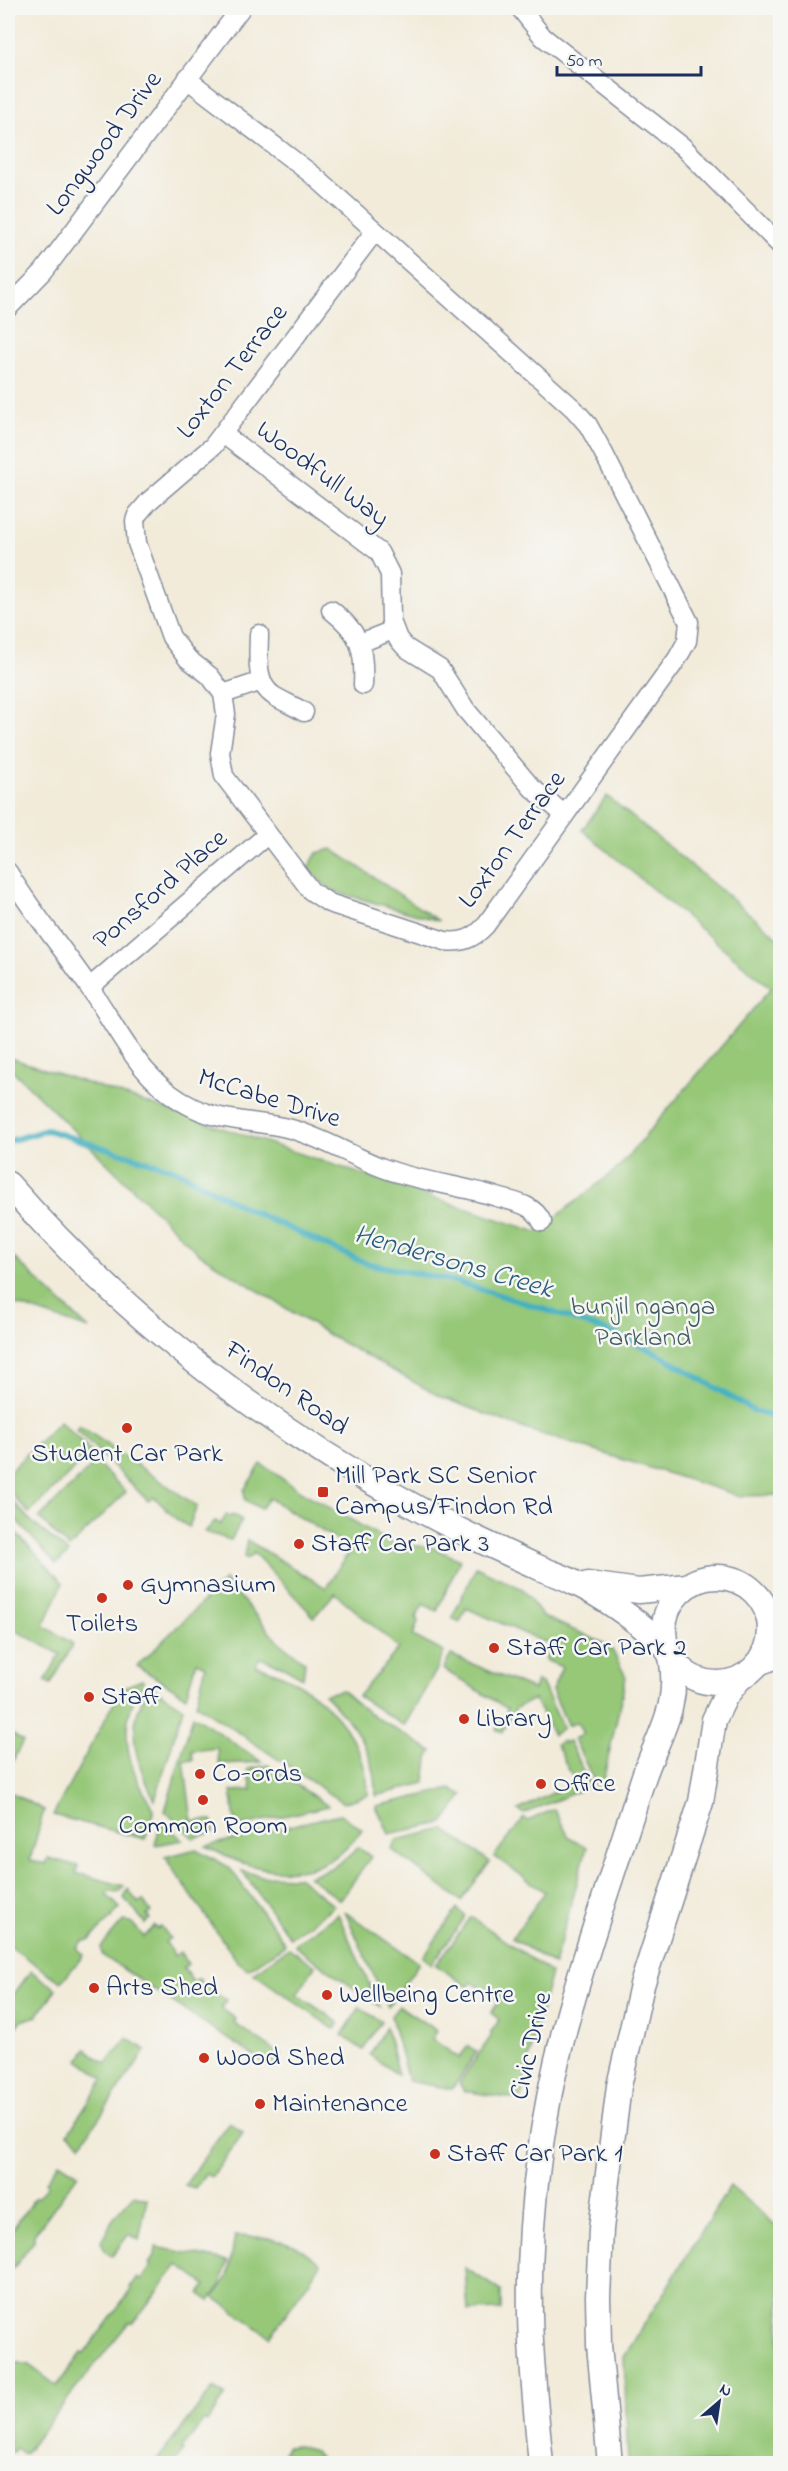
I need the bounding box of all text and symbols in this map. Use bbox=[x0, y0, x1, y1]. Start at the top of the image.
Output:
scale bar bbox=[557, 39, 701, 77]
text: 50 m bbox=[566, 49, 603, 75]
street label: Longwood Drive bbox=[37, 62, 173, 225]
street label: Loxton Terrace bbox=[168, 295, 299, 448]
street label: Woodfull Way bbox=[247, 412, 397, 538]
street label: Loxton Terrace bbox=[450, 762, 577, 917]
street label: Ponsford Place bbox=[85, 820, 238, 960]
street label: McCabe Drive bbox=[193, 1059, 346, 1139]
water label: Hendersons Creek bbox=[349, 1215, 559, 1311]
park label: bunjil nganga Parkland bbox=[571, 1288, 715, 1358]
street label: Findon Road bbox=[215, 1331, 356, 1446]
marker: Student Car Park bbox=[120, 1421, 134, 1435]
place label: Student Car Park bbox=[31, 1435, 223, 1474]
place label: Mill Park SC Senior Campus/Findon Rd bbox=[335, 1457, 553, 1527]
marker: Mill Park SC Senior Campus/Findon Rd bbox=[316, 1485, 330, 1499]
place label: Staff Car Park 3 bbox=[311, 1525, 489, 1564]
marker: Staff Car Park 3 bbox=[292, 1537, 306, 1551]
place label: Gymnasium bbox=[140, 1566, 276, 1605]
marker: Gymnasium bbox=[121, 1578, 135, 1592]
marker: Toilets bbox=[95, 1591, 109, 1605]
place label: Toilets bbox=[66, 1605, 138, 1644]
place label: Staff Car Park 2 bbox=[506, 1629, 687, 1668]
marker: Staff Car Park 2 bbox=[487, 1641, 501, 1655]
place label: Staff bbox=[101, 1678, 162, 1717]
marker: Staff bbox=[82, 1690, 96, 1704]
place label: Library bbox=[476, 1700, 551, 1739]
marker: Library bbox=[457, 1712, 471, 1726]
place label: Co-ords bbox=[212, 1755, 302, 1794]
place label: Office bbox=[553, 1765, 616, 1804]
marker: Co-ords bbox=[193, 1767, 207, 1781]
marker: Office bbox=[534, 1777, 548, 1791]
marker: Common Room bbox=[196, 1793, 210, 1807]
place label: Common Room bbox=[119, 1807, 287, 1846]
place label: Arts Shed bbox=[106, 1969, 218, 2008]
place label: Wellbeing Centre bbox=[339, 1976, 515, 2015]
marker: Arts Shed bbox=[87, 1981, 101, 1995]
street label: Civic Drive bbox=[501, 1987, 564, 2104]
marker: Wellbeing Centre bbox=[320, 1988, 334, 2002]
place label: Wood Shed bbox=[216, 2039, 344, 2078]
marker: Wood Shed bbox=[197, 2051, 211, 2065]
place label: Maintenance bbox=[272, 2085, 408, 2124]
marker: Maintenance bbox=[253, 2097, 267, 2111]
place label: Staff Car Park 1 bbox=[447, 2135, 623, 2174]
marker: Staff Car Park 1 bbox=[428, 2147, 442, 2161]
north arrow bbox=[689, 2372, 749, 2432]
text: N bbox=[715, 2378, 736, 2404]

